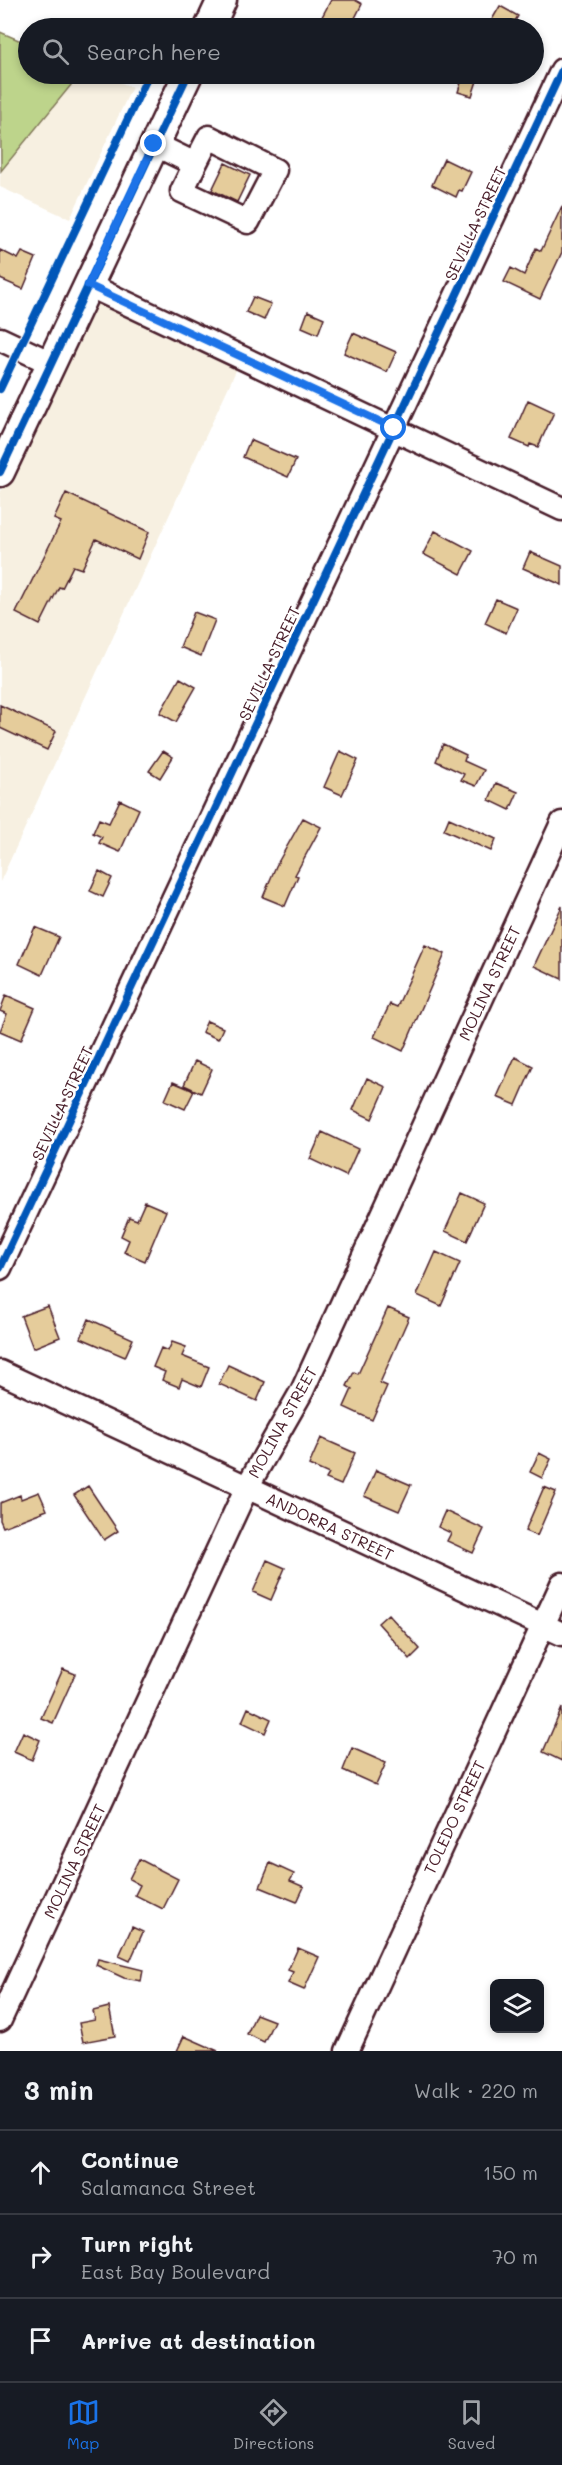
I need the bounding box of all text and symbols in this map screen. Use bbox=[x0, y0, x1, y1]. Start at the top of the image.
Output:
search box bbox=[18, 18, 544, 84]
icon: search bbox=[39, 35, 72, 68]
text: Search here bbox=[87, 37, 221, 66]
route end bbox=[140, 130, 166, 156]
street label: SEVILLA STREET bbox=[439, 162, 511, 284]
route start bbox=[380, 414, 406, 440]
street label: SEVILLA STREET bbox=[233, 602, 305, 724]
street label: MOLINA STREET bbox=[453, 922, 525, 1044]
street label: SEVILLA STREET bbox=[26, 1042, 98, 1164]
street label: MOLINA STREET bbox=[243, 1362, 321, 1481]
street label: ANDORRA STREET bbox=[263, 1487, 397, 1565]
street label: TOLEDO STREET bbox=[418, 1757, 490, 1877]
street label: MOLINA STREET bbox=[38, 1800, 110, 1922]
map controls bbox=[490, 1979, 544, 2033]
button: layers bbox=[490, 1979, 544, 2033]
text: 3 min bbox=[24, 2073, 93, 2107]
text: Walk · 220 m bbox=[414, 2077, 538, 2103]
text: Continue bbox=[81, 2145, 179, 2174]
icon: ahead bbox=[24, 2156, 57, 2189]
text: 150 m bbox=[483, 2159, 538, 2185]
text: Salamanca Street bbox=[81, 2174, 256, 2200]
text: Turn right bbox=[81, 2229, 193, 2258]
icon: right bbox=[24, 2240, 57, 2273]
text: 70 m bbox=[492, 2243, 538, 2269]
text: East Bay Boulevard bbox=[81, 2258, 270, 2284]
icon: arrive bbox=[24, 2324, 57, 2357]
text: Arrive at destination bbox=[81, 2326, 316, 2355]
tab: Map bbox=[67, 2396, 100, 2453]
tab: Directions bbox=[233, 2396, 314, 2453]
tab: Saved bbox=[448, 2396, 495, 2453]

